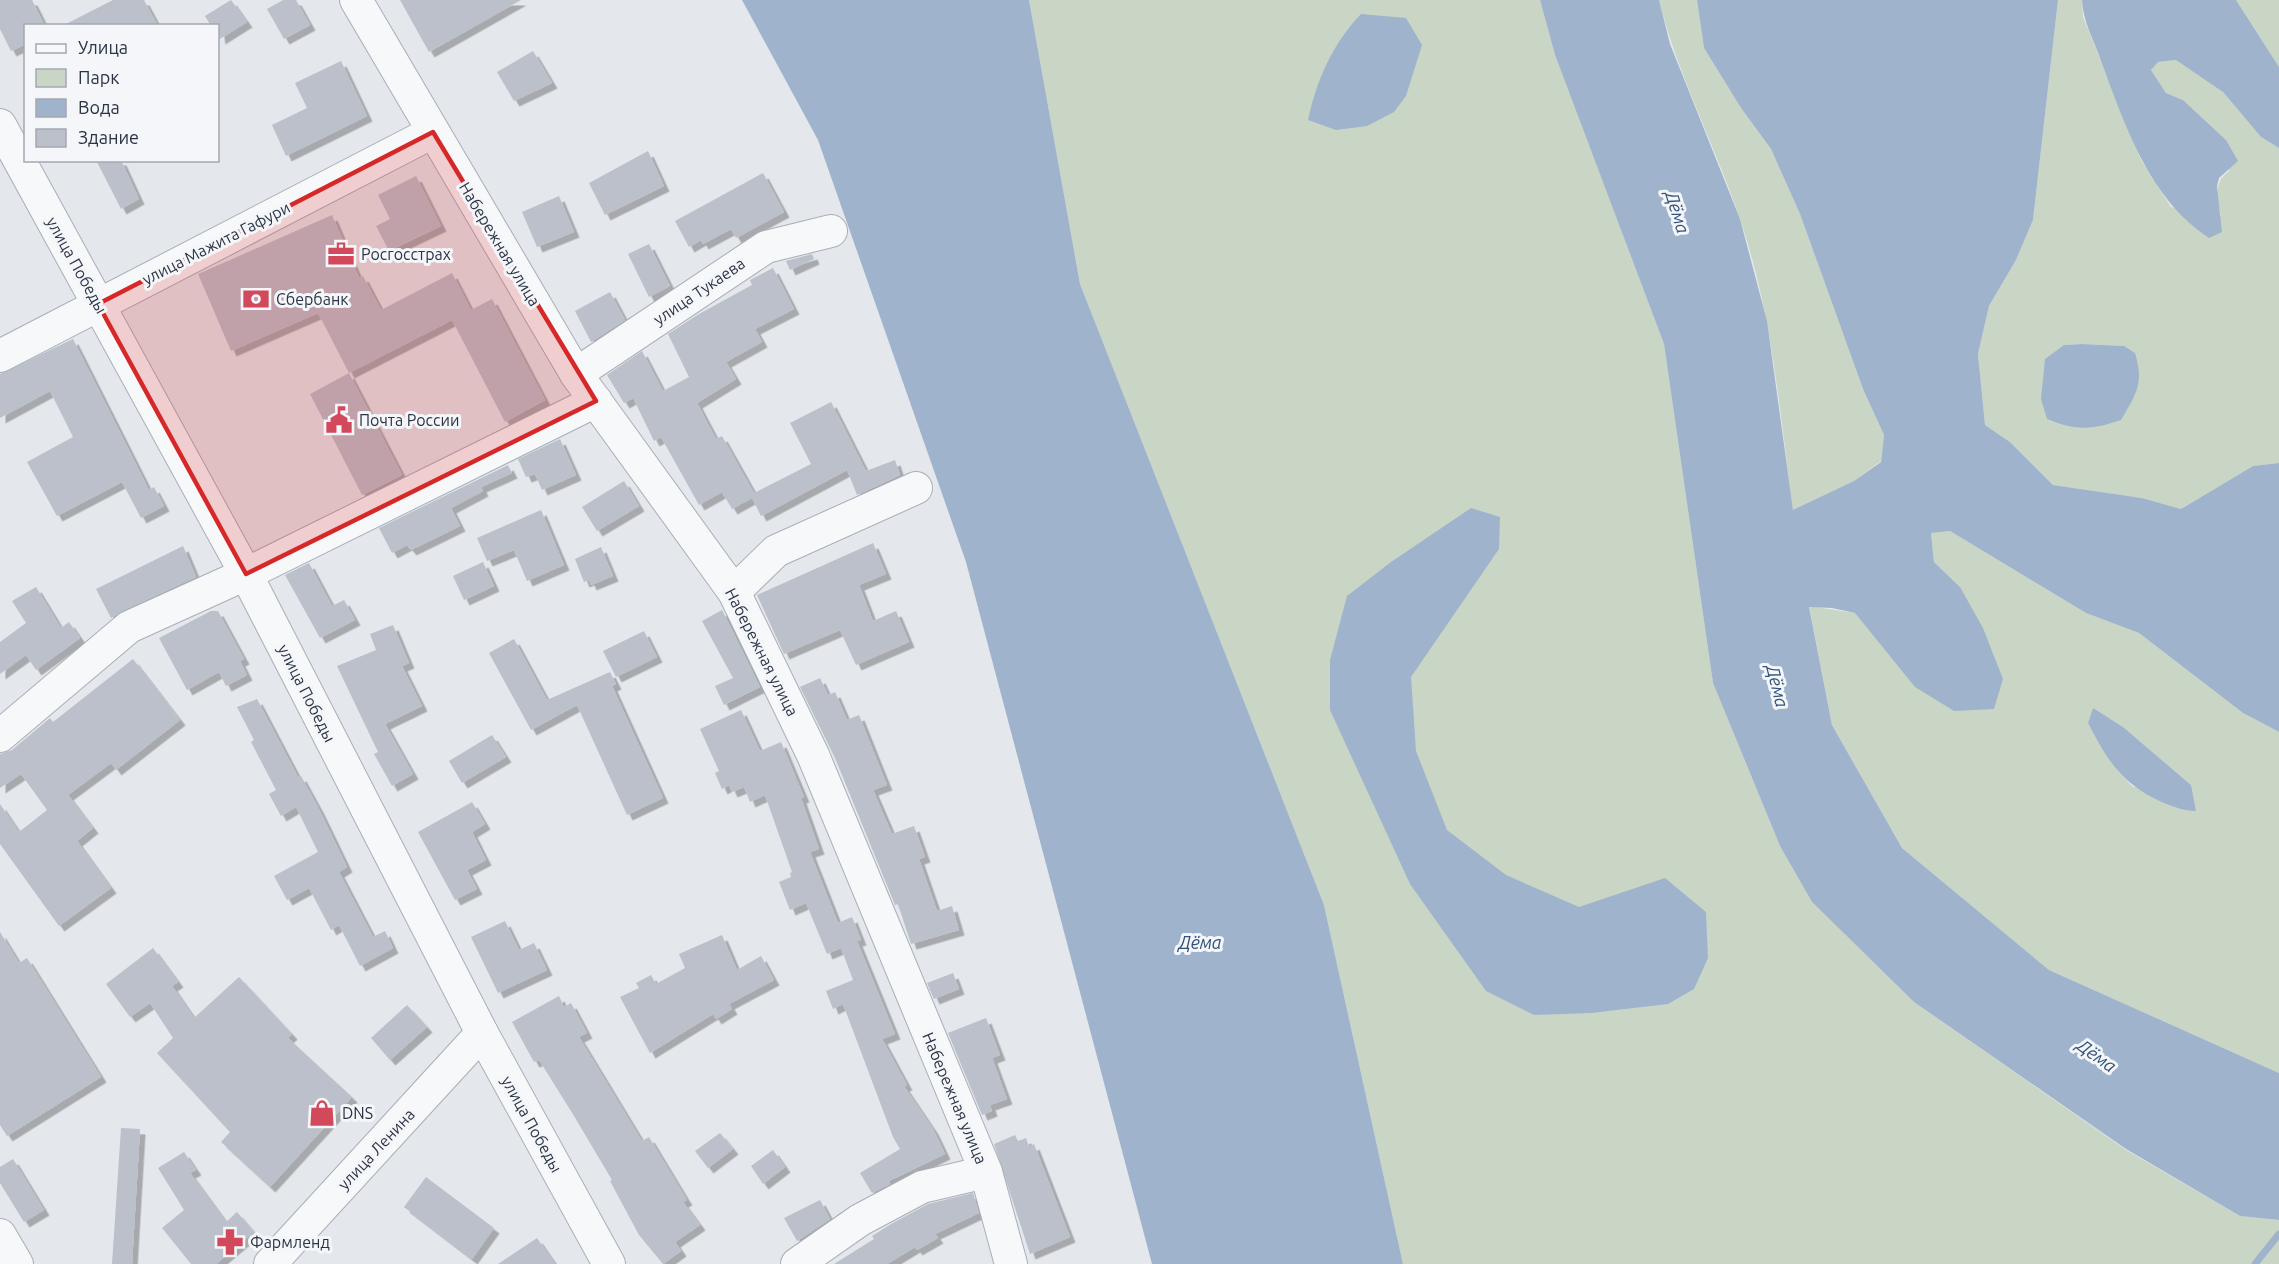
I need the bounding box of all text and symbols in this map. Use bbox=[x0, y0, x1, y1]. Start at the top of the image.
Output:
legend bbox=[24, 24, 219, 162]
text: Улица bbox=[78, 37, 128, 57]
text: Парк bbox=[78, 67, 119, 87]
text: Вода bbox=[78, 97, 120, 117]
text: Здание bbox=[78, 127, 139, 147]
street label: Набережная улица bbox=[456, 179, 544, 309]
water label: Дёма bbox=[1662, 187, 1694, 236]
street label: улица Мажита Гафури bbox=[139, 198, 293, 288]
street label: улица Победы bbox=[43, 214, 111, 316]
office icon: Росгосстрах bbox=[326, 239, 356, 269]
place label: Росгосстрах bbox=[361, 245, 451, 263]
street label: улица Тукаева bbox=[650, 254, 748, 328]
bank icon: Сбербанк bbox=[241, 284, 271, 314]
place label: Сбербанк bbox=[276, 290, 349, 308]
public building icon: Почта России bbox=[324, 405, 354, 435]
place label: Почта России bbox=[359, 411, 459, 429]
street label: Набережная улица bbox=[722, 585, 802, 719]
street label: улица Победы bbox=[275, 641, 339, 745]
water label: Дёма bbox=[1763, 661, 1793, 710]
water label: Дёма bbox=[1177, 932, 1222, 952]
street label: Набережная улица bbox=[919, 1029, 991, 1167]
water label: Дёма bbox=[2072, 1033, 2120, 1076]
street label: улица Победы bbox=[498, 1073, 566, 1175]
shop icon: DNS bbox=[307, 1098, 337, 1128]
place label: DNS bbox=[342, 1104, 373, 1122]
street label: улица Ленина bbox=[334, 1105, 418, 1193]
pharmacy icon: Фармленд bbox=[215, 1227, 245, 1257]
place label: Фармленд bbox=[250, 1233, 330, 1251]

